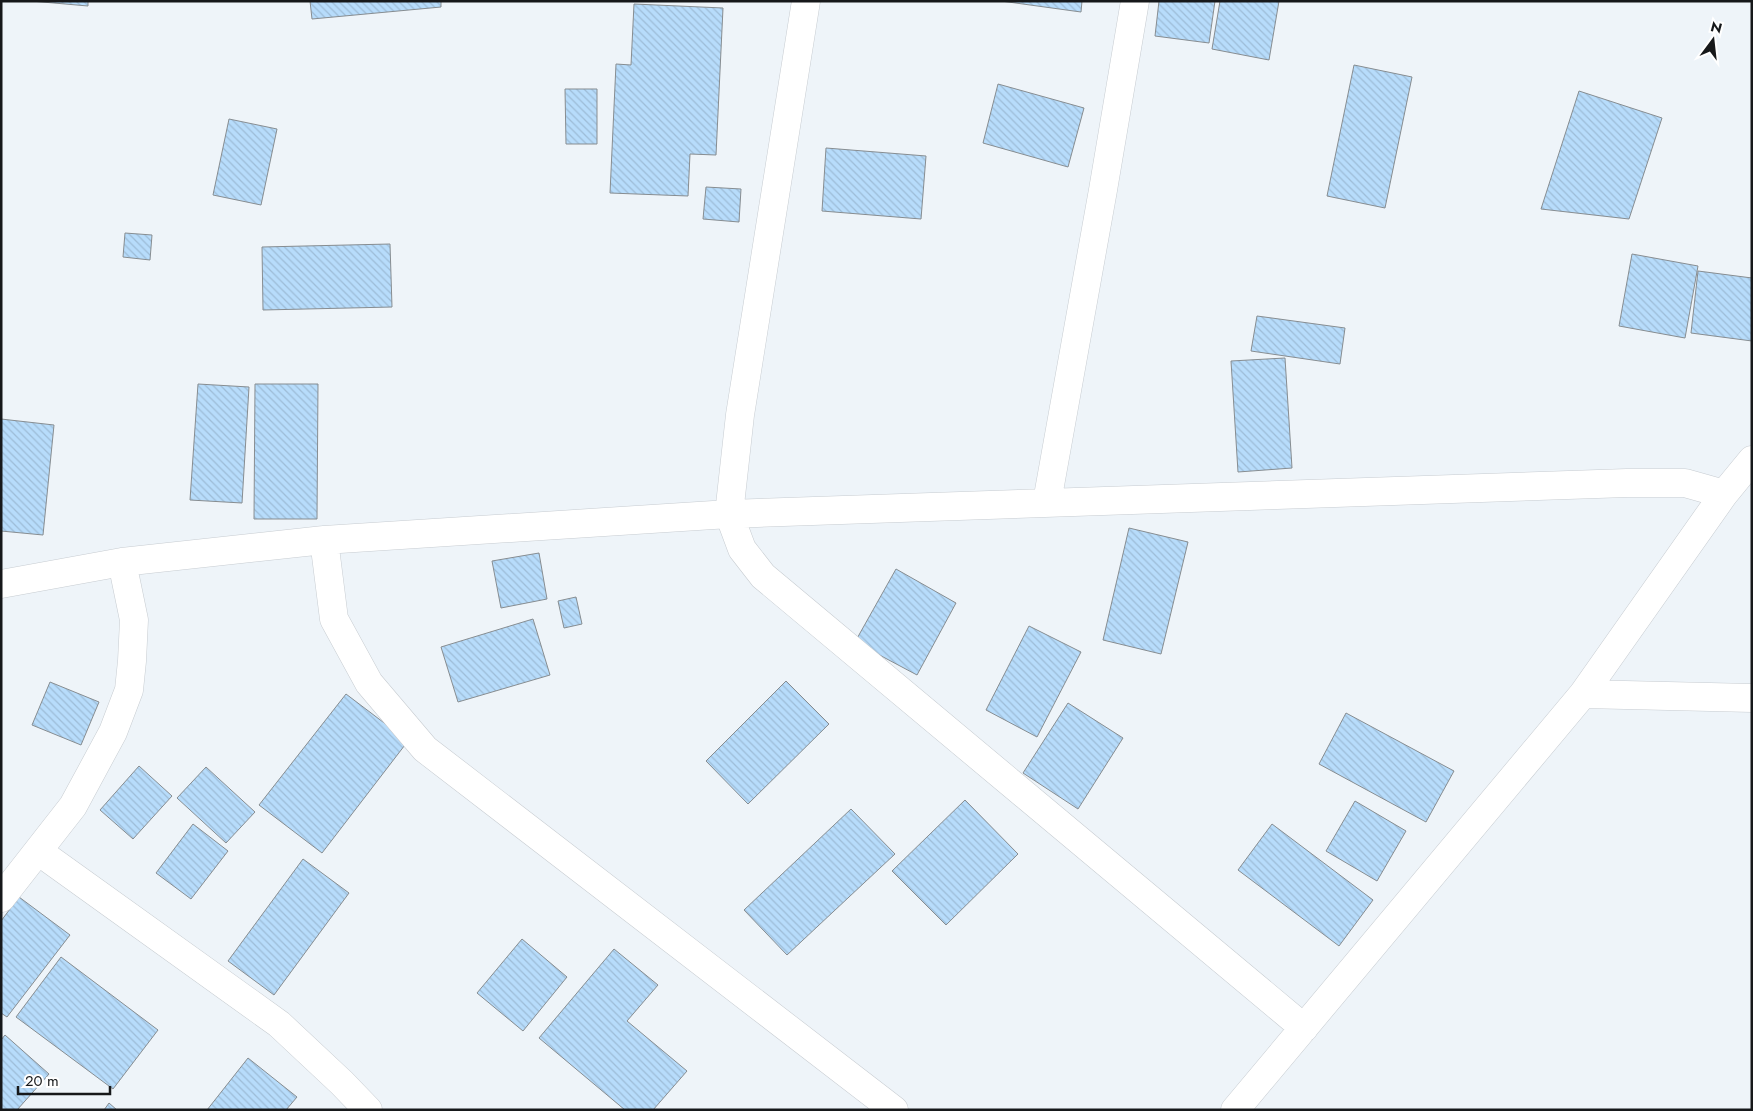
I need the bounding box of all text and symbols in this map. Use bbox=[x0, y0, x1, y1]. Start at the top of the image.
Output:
north arrow bbox=[1688, 15, 1738, 65]
text: N bbox=[1708, 16, 1724, 39]
scale bar bbox=[18, 1064, 110, 1096]
text: 20 m bbox=[25, 1070, 59, 1092]

